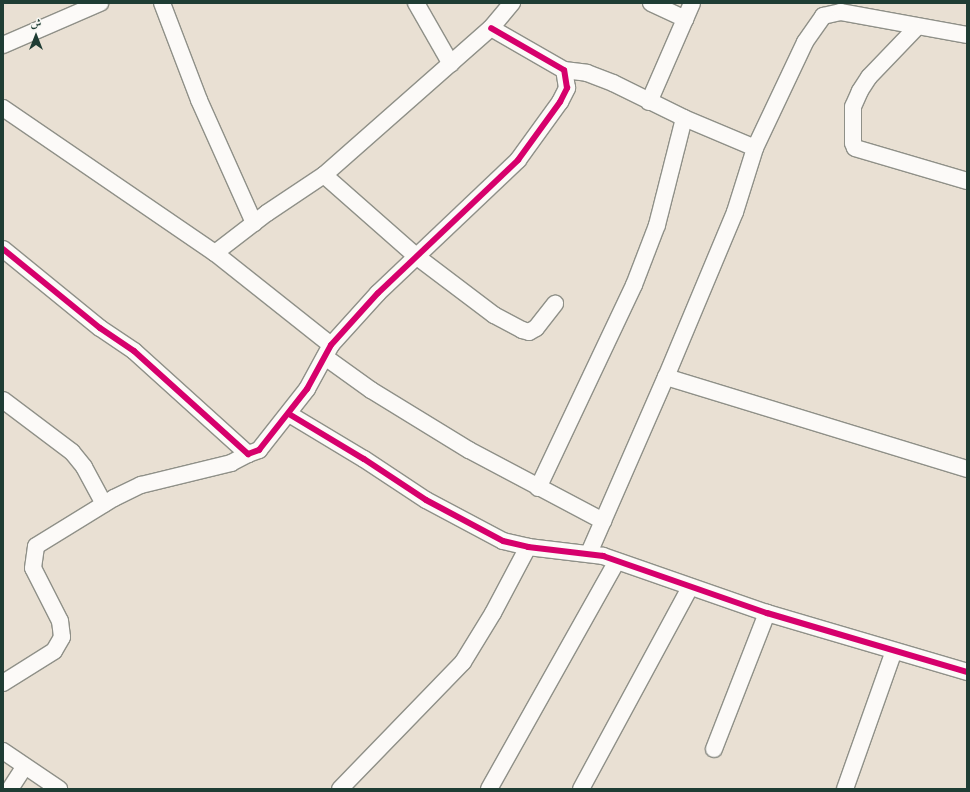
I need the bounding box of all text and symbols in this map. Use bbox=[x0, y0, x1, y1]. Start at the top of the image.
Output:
north arrow bbox=[16, 16, 56, 56]
text: ش bbox=[31, 16, 41, 31]

